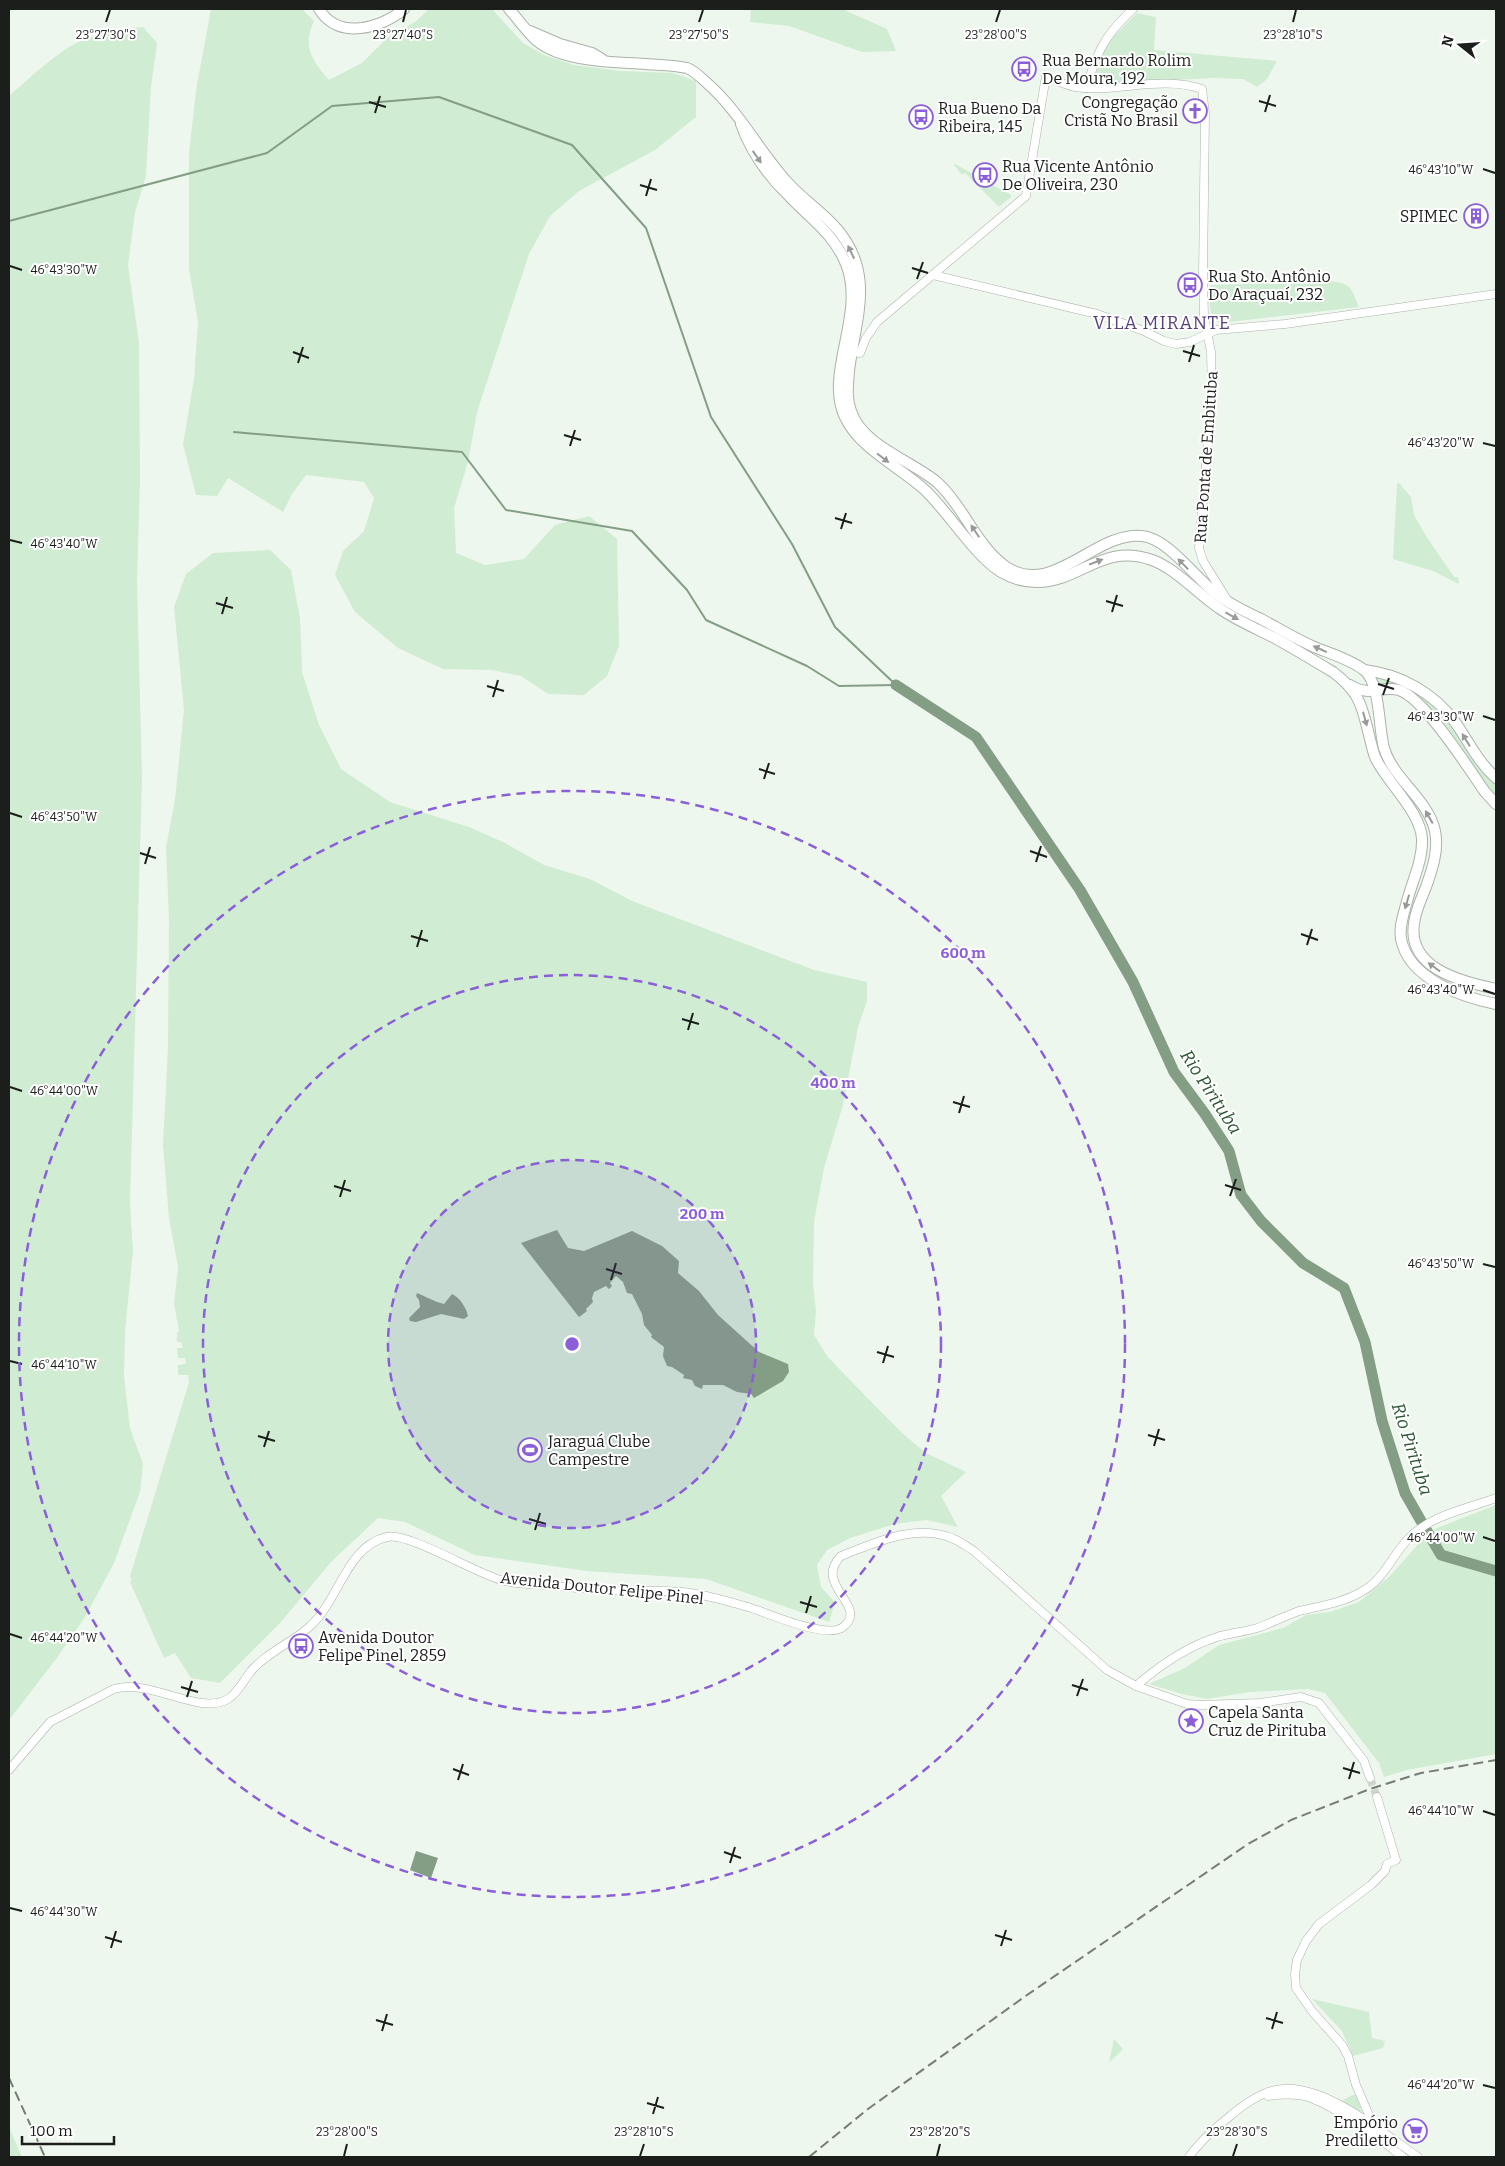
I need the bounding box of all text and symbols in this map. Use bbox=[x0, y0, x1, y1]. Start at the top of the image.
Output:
north arrow bbox=[1435, 20, 1485, 70]
text: 23°27'30"S bbox=[76, 28, 136, 42]
text: 23°27'40"S bbox=[373, 28, 433, 42]
text: 23°27'50"S bbox=[669, 28, 729, 42]
text: 23°28'00"S bbox=[965, 28, 1027, 42]
text: 23°28'10"S bbox=[1263, 28, 1323, 42]
text: N bbox=[1438, 34, 1458, 49]
place label: Rua Bernardo Rolim De Moura, 192 bbox=[1042, 51, 1191, 88]
bus stop icon: Rua Bernardo Rolim De Moura, 192 bbox=[1011, 56, 1037, 82]
place label: Congregação Cristã No Brasil bbox=[1064, 93, 1178, 130]
church icon: Congregação Cristã No Brasil bbox=[1182, 98, 1208, 124]
place label: Rua Bueno Da Ribeira, 145 bbox=[938, 99, 1042, 136]
bus stop icon: Rua Bueno Da Ribeira, 145 bbox=[908, 104, 934, 130]
one-way arrow bbox=[752, 150, 762, 164]
place label: Rua Vicente Antônio De Oliveira, 230 bbox=[1002, 157, 1154, 194]
bus stop icon: Rua Vicente Antônio De Oliveira, 230 bbox=[972, 162, 998, 188]
text: 46°43'10"W bbox=[1409, 163, 1474, 177]
building icon: SPIMEC bbox=[1463, 203, 1489, 229]
place label: SPIMEC bbox=[1400, 207, 1458, 226]
one-way arrow bbox=[847, 245, 855, 259]
text: 46°43'30"W bbox=[31, 263, 98, 277]
place label: Rua Sto. Antônio Do Araçuaí, 232 bbox=[1208, 267, 1331, 304]
bus stop icon: Rua Sto. Antônio Do Araçuaí, 232 bbox=[1177, 272, 1203, 298]
district label: VILA MIRANTE bbox=[1093, 312, 1231, 334]
street label: Rua Ponta de Embituba bbox=[1191, 370, 1222, 544]
text: 46°43'20"W bbox=[1408, 436, 1475, 450]
one-way arrow bbox=[876, 453, 890, 463]
one-way arrow bbox=[970, 524, 980, 538]
text: 46°43'40"W bbox=[31, 537, 98, 551]
one-way arrow bbox=[1089, 558, 1104, 566]
one-way arrow bbox=[1177, 558, 1189, 570]
one-way arrow bbox=[1225, 611, 1239, 620]
one-way arrow bbox=[1313, 645, 1327, 653]
text: 46°43'30"W bbox=[1408, 710, 1475, 724]
one-way arrow bbox=[1361, 711, 1369, 727]
one-way arrow bbox=[1461, 734, 1471, 747]
text: 46°43'50"W bbox=[31, 810, 98, 824]
one-way arrow bbox=[1424, 811, 1433, 824]
one-way arrow bbox=[1403, 894, 1411, 909]
text: 600 m bbox=[941, 944, 986, 962]
one-way arrow bbox=[1427, 962, 1441, 972]
text: 46°43'40"W bbox=[1408, 983, 1475, 997]
water label: Rio Pirituba bbox=[1176, 1046, 1246, 1138]
text: 400 m bbox=[810, 1074, 856, 1092]
text: 46°44'00"W bbox=[30, 1084, 99, 1098]
text: 200 m bbox=[680, 1205, 725, 1223]
text: 46°43'50"W bbox=[1408, 1257, 1475, 1271]
centre of rings bbox=[563, 1335, 581, 1353]
text: 46°44'10"W bbox=[31, 1358, 97, 1372]
water label: Rio Pirituba bbox=[1387, 1400, 1437, 1498]
place label: Jaraguá Clube Campestre bbox=[547, 1432, 650, 1469]
sports icon: Jaraguá Clube Campestre bbox=[517, 1437, 543, 1463]
text: 46°44'00"W bbox=[1407, 1531, 1476, 1545]
street label: Avenida Doutor Felipe Pinel bbox=[499, 1568, 705, 1608]
place label: Avenida Doutor Felipe Pinel, 2859 bbox=[318, 1628, 446, 1665]
text: 46°44'20"W bbox=[31, 1631, 98, 1645]
bus stop icon: Avenida Doutor Felipe Pinel, 2859 bbox=[288, 1633, 314, 1659]
place label: Capela Santa Cruz de Pirituba bbox=[1208, 1703, 1327, 1740]
place icon: Capela Santa Cruz de Pirituba bbox=[1178, 1708, 1204, 1734]
text: 46°44'10"W bbox=[1408, 1804, 1474, 1818]
text: 46°44'30"W bbox=[30, 1905, 98, 1919]
text: 46°44'20"W bbox=[1408, 2078, 1475, 2092]
place label: Empório Prediletto bbox=[1325, 2113, 1398, 2150]
scale bar bbox=[22, 2114, 115, 2146]
supermarket icon: Empório Prediletto bbox=[1402, 2118, 1428, 2144]
text: 100 m bbox=[30, 2122, 73, 2140]
text: 23°28'00"S bbox=[316, 2125, 378, 2139]
text: 23°28'10"S bbox=[614, 2125, 674, 2139]
text: 23°28'20"S bbox=[910, 2125, 970, 2139]
text: 23°28'30"S bbox=[1206, 2125, 1268, 2139]

